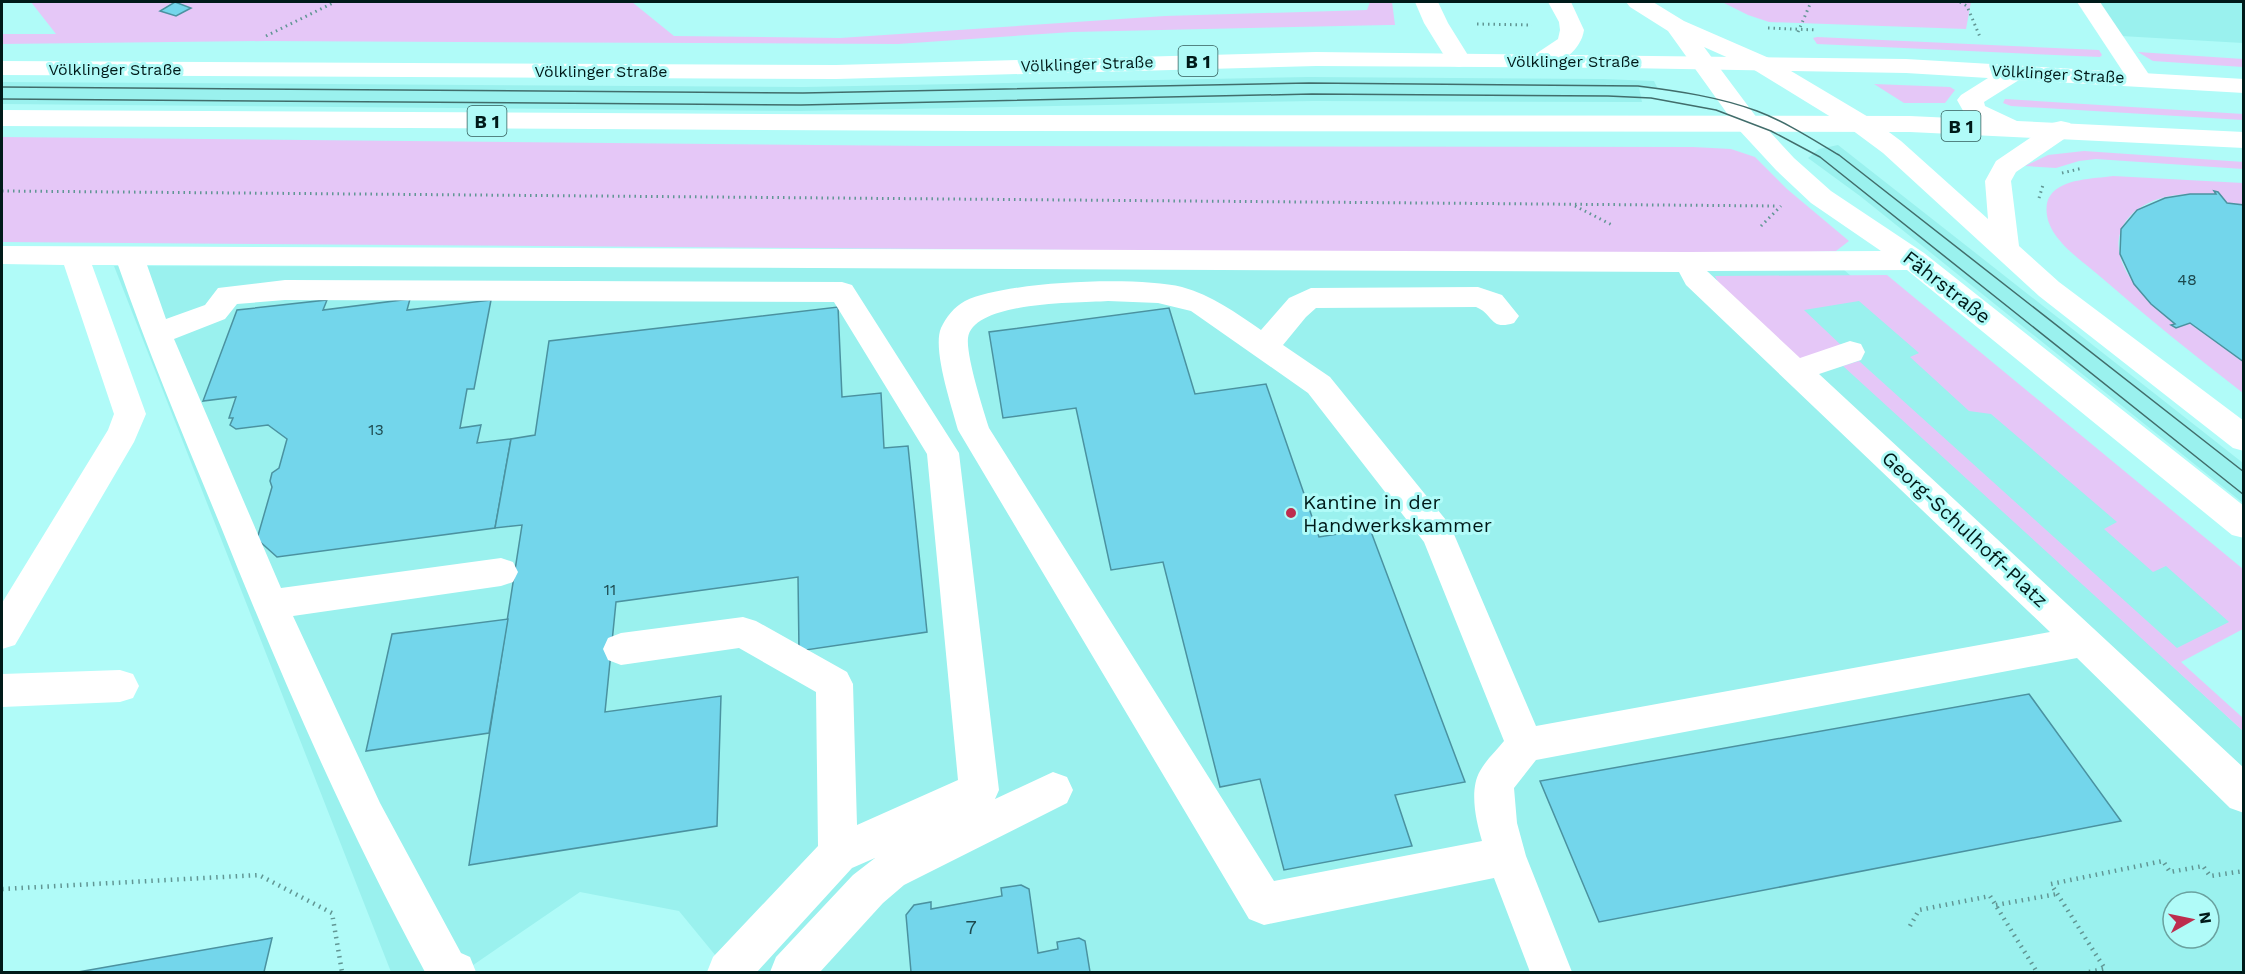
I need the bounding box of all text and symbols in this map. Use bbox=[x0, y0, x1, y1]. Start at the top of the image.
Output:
road number: B 1 bbox=[1178, 46, 1218, 76]
street label: Völklinger Straße bbox=[1020, 52, 1154, 76]
street label: Völklinger Straße bbox=[1506, 52, 1640, 71]
street label: Völklinger Straße bbox=[48, 60, 182, 79]
street label: Völklinger Straße bbox=[1991, 61, 2125, 87]
street label: Völklinger Straße bbox=[534, 62, 668, 81]
road number: B 1 bbox=[468, 106, 506, 136]
road number: B 1 bbox=[1942, 111, 1980, 141]
street label: Fährstraße bbox=[1898, 245, 1996, 329]
house number: 48 bbox=[2177, 270, 2197, 289]
house number: 13 bbox=[368, 420, 384, 439]
street label: Georg-Schulhoff-Platz bbox=[1877, 446, 2053, 612]
place label: Kantine in der Handwerkskammer bbox=[1303, 490, 1492, 537]
marker: Kantine in der Handwerkskammer bbox=[1284, 506, 1298, 520]
house number: 11 bbox=[604, 580, 616, 599]
north arrow bbox=[2161, 890, 2221, 950]
text: N bbox=[2195, 910, 2216, 925]
house number: 7 bbox=[965, 915, 977, 939]

